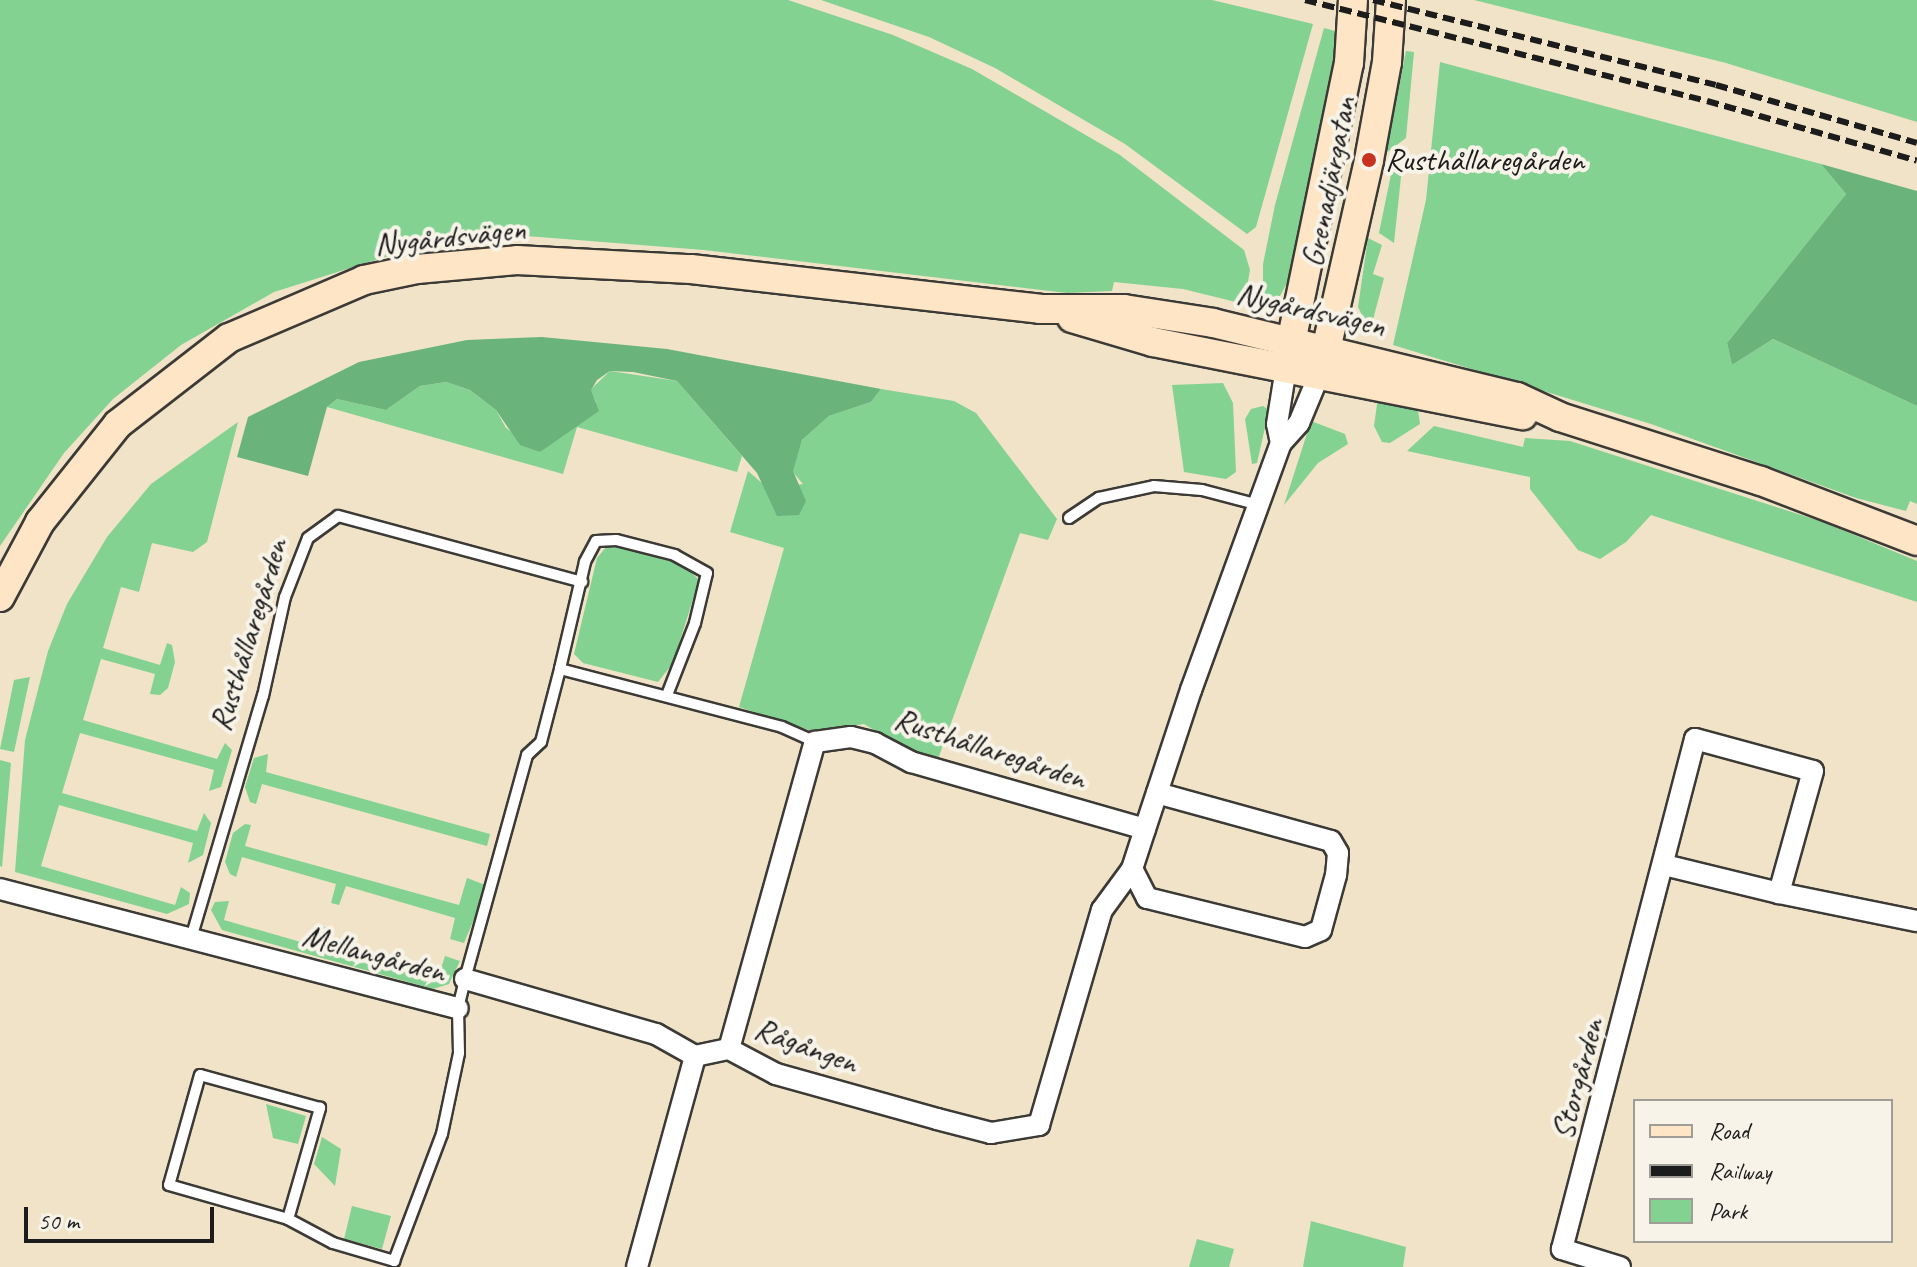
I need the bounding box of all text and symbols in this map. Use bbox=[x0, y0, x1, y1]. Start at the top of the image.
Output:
street label: Grenadjärgatan bbox=[1294, 94, 1364, 270]
place label: Rusthållaregården bbox=[1385, 141, 1584, 179]
marker: Rusthållaregården bbox=[1360, 151, 1378, 169]
street label: Nygårdsvägen bbox=[373, 210, 527, 264]
street label: Nygårdsvägen bbox=[1233, 274, 1389, 346]
street label: Rusthållaregården bbox=[202, 534, 296, 736]
street label: Rusthållaregården bbox=[889, 700, 1091, 798]
street label: Mellangården bbox=[298, 917, 450, 991]
street label: Rågången bbox=[749, 1010, 863, 1082]
street label: Storgården bbox=[1543, 1014, 1613, 1144]
legend bbox=[1633, 1099, 1893, 1243]
text: Road bbox=[1709, 1116, 1749, 1146]
text: Railway bbox=[1709, 1156, 1771, 1186]
scale bar bbox=[28, 1191, 218, 1241]
text: Park bbox=[1709, 1196, 1747, 1226]
text: 50 m bbox=[38, 1206, 79, 1236]

